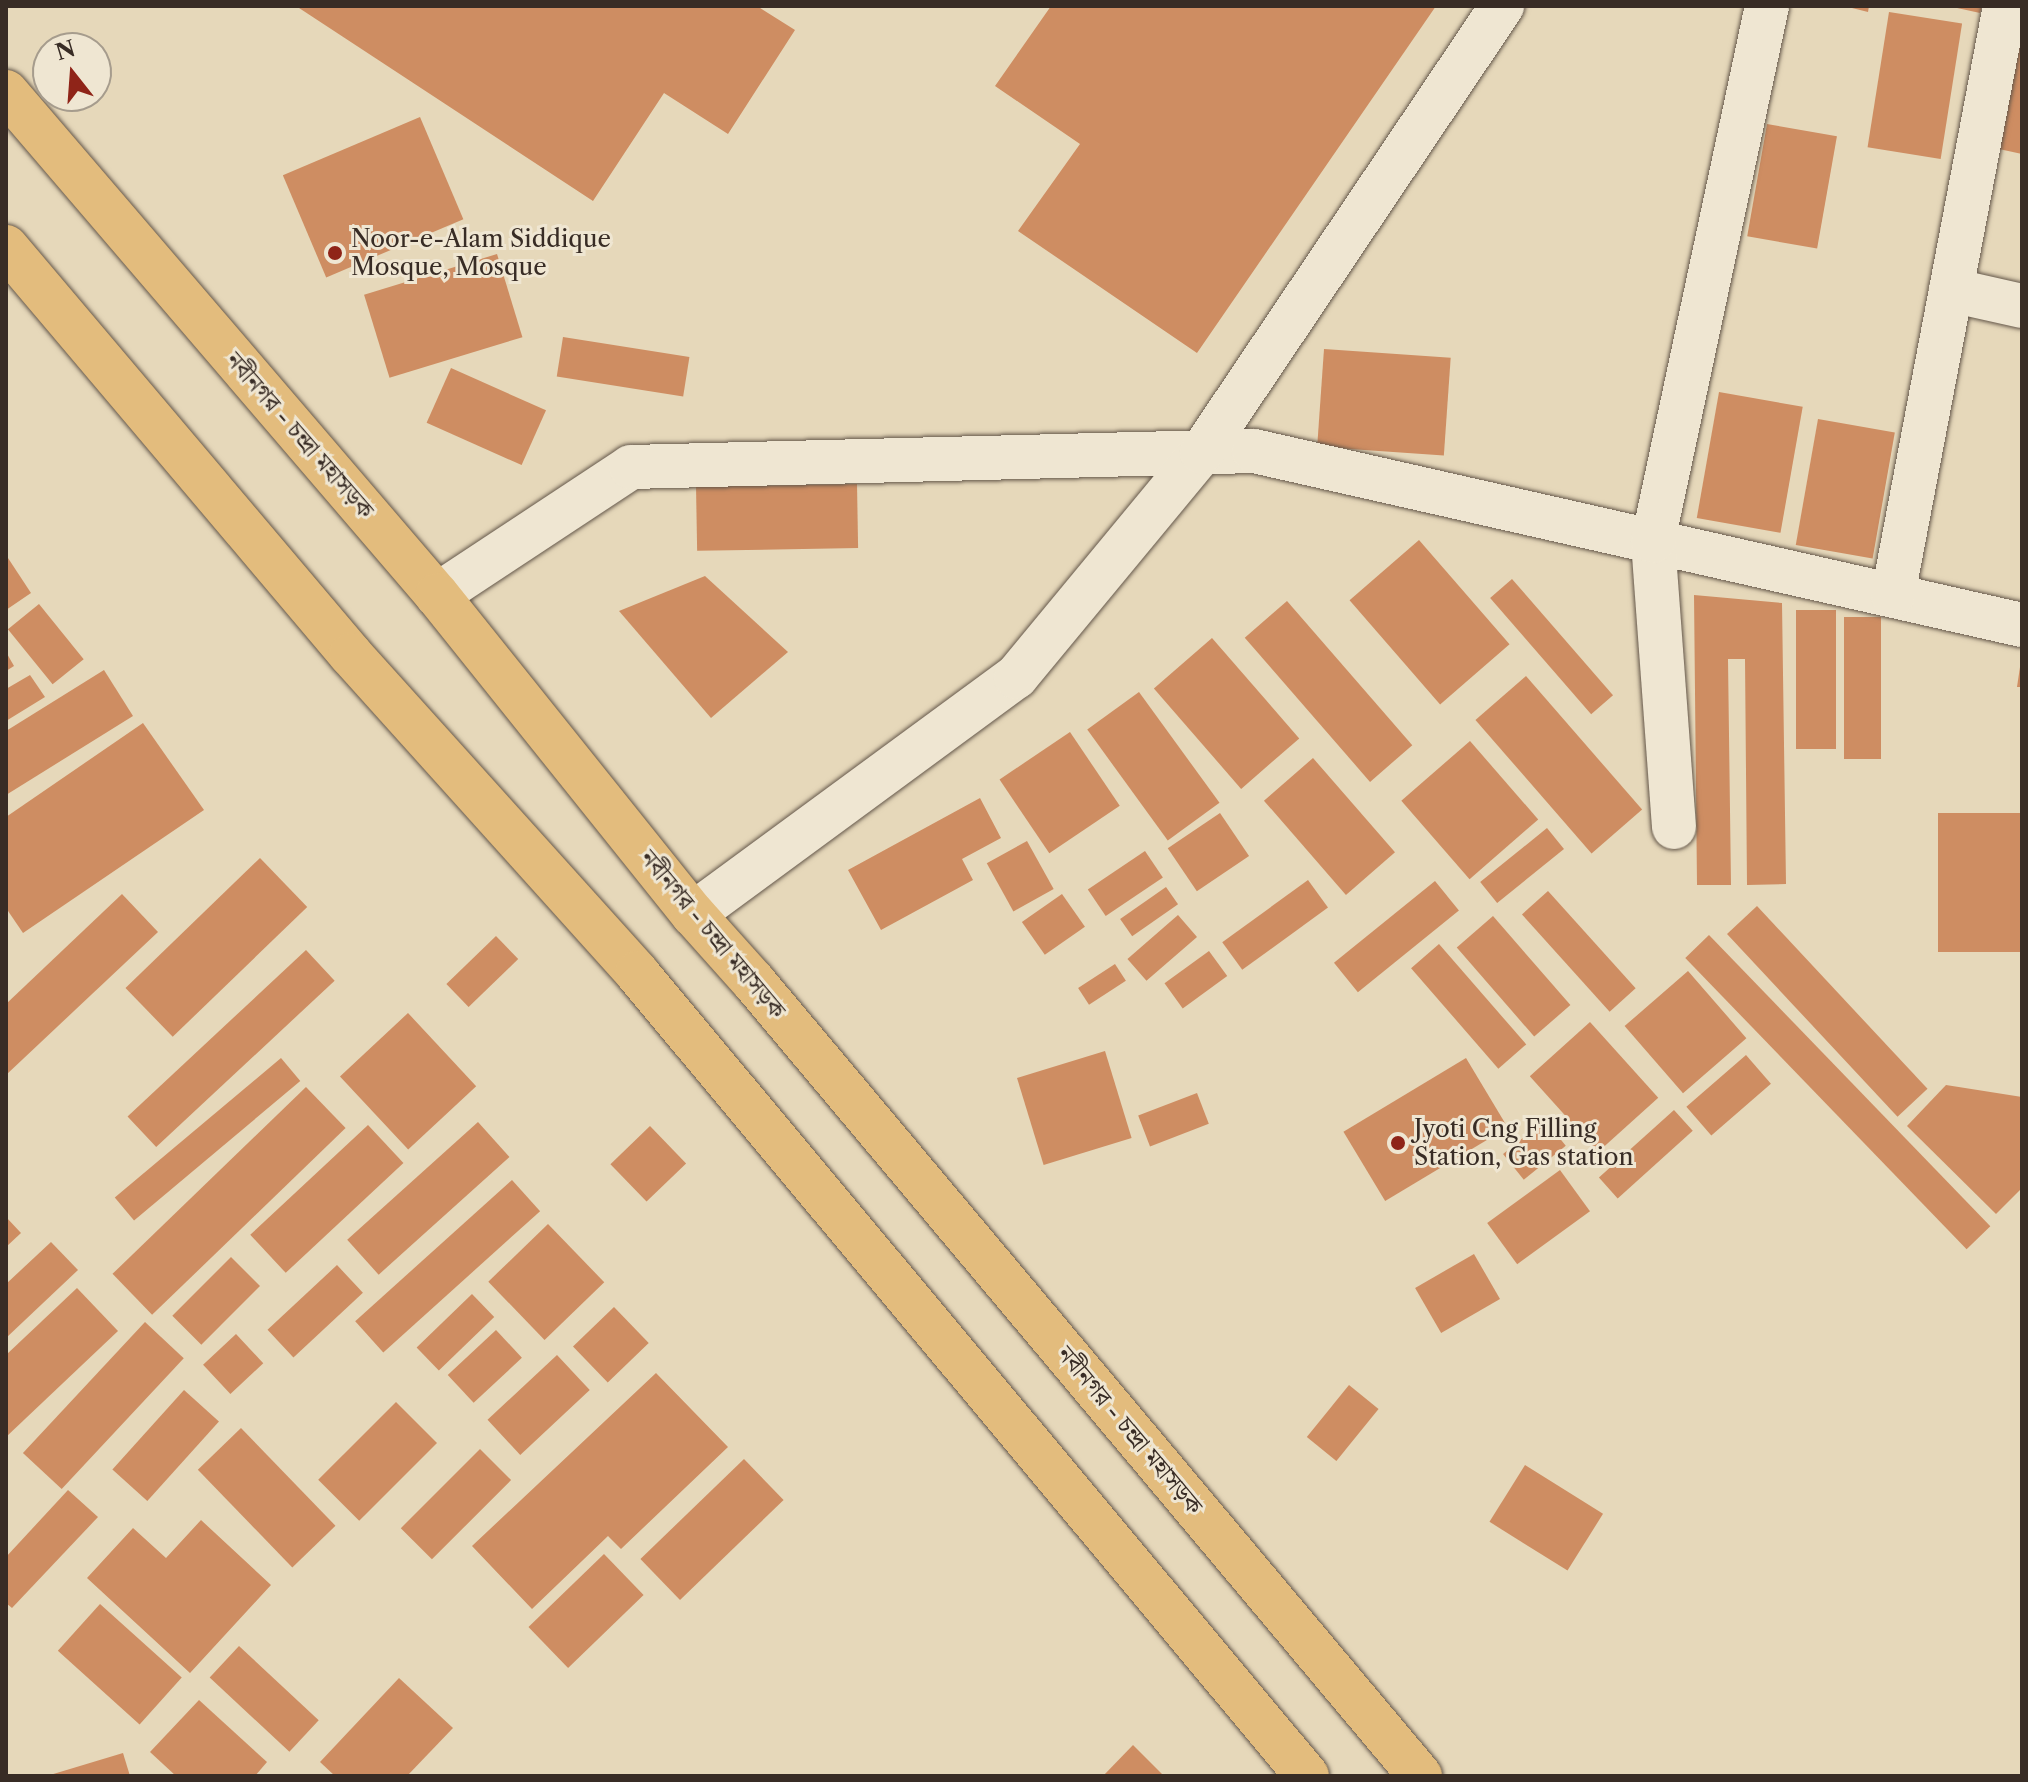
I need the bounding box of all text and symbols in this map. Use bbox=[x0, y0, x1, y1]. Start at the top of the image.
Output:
north arrow bbox=[32, 32, 112, 112]
text: N bbox=[52, 35, 79, 66]
place label: Noor-e-Alam Siddique Mosque, Mosque bbox=[351, 225, 611, 281]
marker: Noor-e-Alam Siddique Mosque, Mosque bbox=[326, 244, 344, 262]
street label: নবীনগর - চন্দ্রা মহাসড়ক bbox=[220, 346, 380, 524]
street label: নবীনগর - চন্দ্রা মহাসড়ক bbox=[634, 844, 792, 1024]
place label: Jyoti Cng Filling Station, Gas station bbox=[1414, 1115, 1634, 1171]
marker: Jyoti Cng Filling Station, Gas station bbox=[1389, 1134, 1407, 1152]
street label: নবীনগর - চন্দ্রা মহাসড়ক bbox=[1051, 1340, 1209, 1520]

